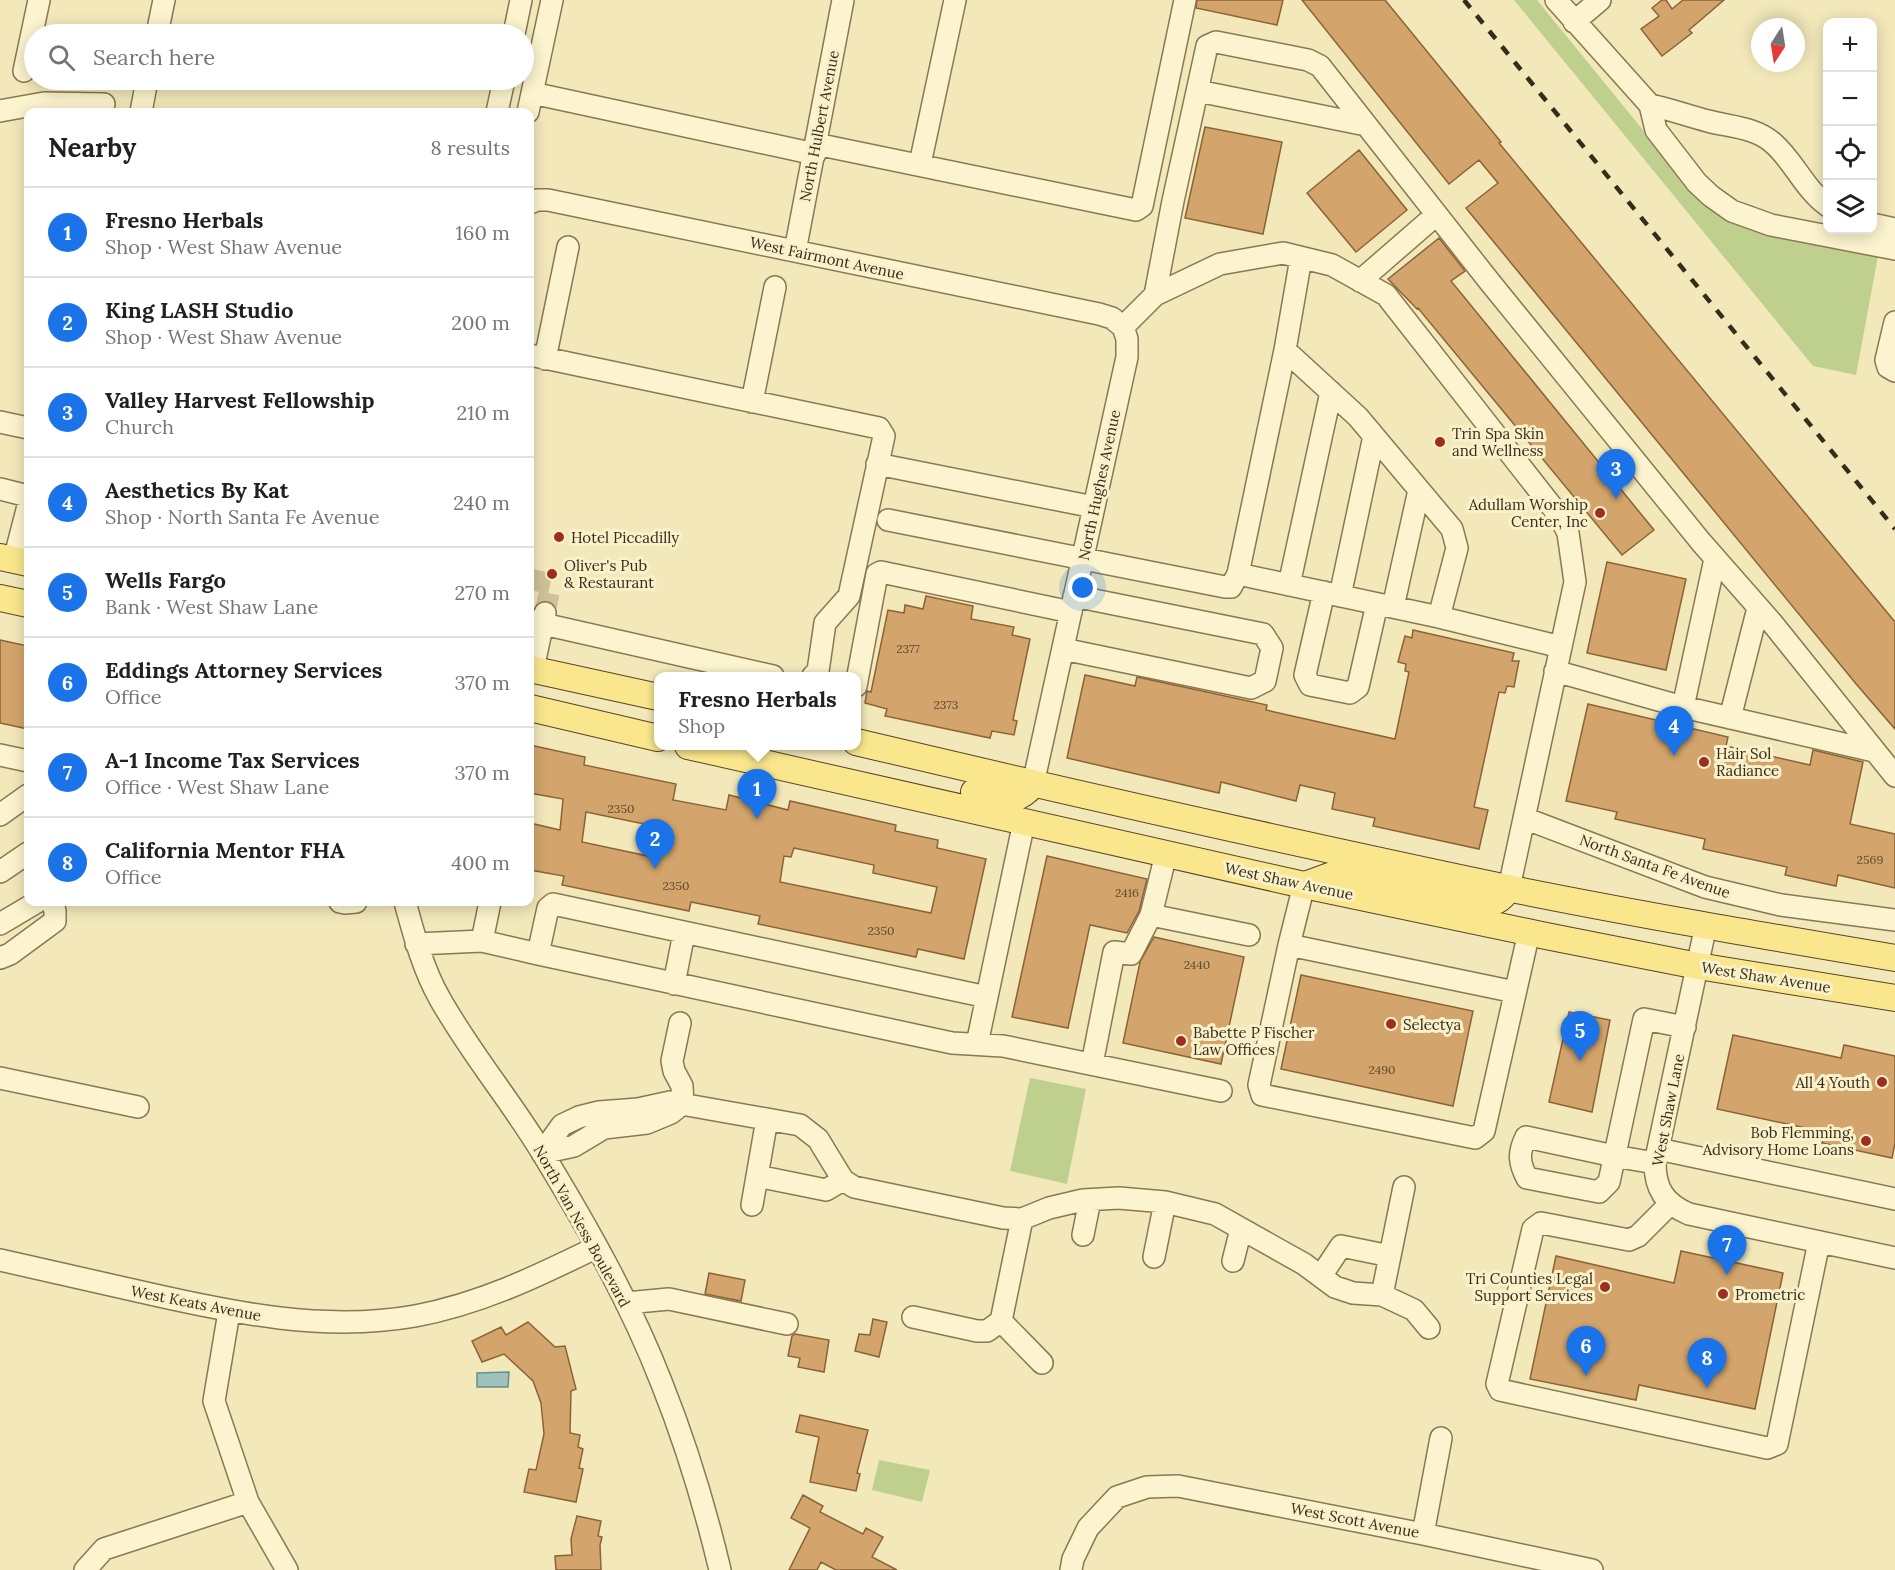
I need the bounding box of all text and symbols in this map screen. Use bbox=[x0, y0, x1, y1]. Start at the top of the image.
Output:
north arrow bbox=[1751, 18, 1805, 72]
map controls bbox=[1823, 18, 1877, 234]
button: + bbox=[1823, 18, 1877, 72]
search box bbox=[24, 24, 534, 90]
icon: search bbox=[45, 41, 78, 74]
text: Search here bbox=[93, 43, 215, 71]
street label: North Hulbert Avenue bbox=[795, 49, 843, 203]
button: − bbox=[1823, 72, 1877, 126]
button: locate bbox=[1823, 126, 1877, 180]
text: Nearby bbox=[48, 131, 136, 164]
text: 8 results bbox=[431, 135, 510, 160]
button: layers bbox=[1823, 180, 1877, 234]
text: Fresno Herbals bbox=[105, 206, 263, 234]
text: 1 bbox=[63, 220, 72, 245]
text: 160 m bbox=[456, 220, 510, 245]
street label: West Fairmont Avenue bbox=[748, 232, 906, 284]
text: Shop · West Shaw Avenue bbox=[105, 234, 342, 259]
text: King LASH Studio bbox=[105, 296, 293, 324]
text: 2 bbox=[62, 310, 73, 335]
text: 200 m bbox=[451, 310, 510, 335]
text: Shop · West Shaw Avenue bbox=[105, 324, 342, 349]
text: Valley Harvest Fellowship bbox=[105, 386, 375, 414]
text: 3 bbox=[62, 400, 73, 425]
text: 210 m bbox=[456, 400, 510, 425]
street label: North Hughes Avenue bbox=[1074, 408, 1124, 562]
text: Church bbox=[105, 414, 174, 439]
place label: Trin Spa Skin and Wellness bbox=[1452, 424, 1544, 460]
marker: Trin Spa Skin and Wellness bbox=[1433, 435, 1447, 449]
pin: 3 bbox=[1596, 450, 1636, 499]
text: Aesthetics By Kat bbox=[105, 476, 289, 504]
text: 4 bbox=[62, 490, 73, 515]
text: 240 m bbox=[453, 490, 510, 515]
place label: Adullam Worship Center, Inc bbox=[1468, 495, 1588, 531]
text: Shop · North Santa Fe Avenue bbox=[105, 504, 380, 529]
marker: Adullam Worship Center, Inc bbox=[1593, 506, 1607, 520]
place label: Hotel Piccadilly bbox=[571, 528, 679, 547]
marker: Hotel Piccadilly bbox=[552, 530, 566, 544]
place label: Oliver's Pub & Restaurant bbox=[564, 556, 654, 592]
text: Wells Fargo bbox=[105, 566, 226, 594]
marker: Oliver's Pub & Restaurant bbox=[545, 567, 559, 581]
your location bbox=[1068, 573, 1097, 602]
text: 5 bbox=[62, 580, 73, 605]
text: 270 m bbox=[454, 580, 510, 605]
text: Bank · West Shaw Lane bbox=[105, 594, 318, 619]
house number: 2377 bbox=[896, 641, 920, 656]
text: Eddings Attorney Services bbox=[105, 656, 382, 684]
text: 6 bbox=[62, 670, 73, 695]
text: 370 m bbox=[455, 670, 510, 695]
popup bbox=[654, 672, 861, 750]
text: Office bbox=[105, 684, 162, 709]
text: Fresno Herbals bbox=[678, 685, 837, 713]
house number: 2373 bbox=[934, 697, 959, 712]
pin: 4 bbox=[1654, 706, 1694, 756]
text: Shop bbox=[678, 713, 725, 738]
place label: Hair Sol Radiance bbox=[1716, 744, 1779, 780]
text: A-1 Income Tax Services bbox=[105, 746, 360, 774]
marker: Hair Sol Radiance bbox=[1697, 755, 1711, 769]
text: 7 bbox=[63, 760, 72, 785]
text: 370 m bbox=[455, 760, 510, 785]
pin: 1 bbox=[738, 770, 777, 819]
text: Office · West Shaw Lane bbox=[105, 774, 329, 799]
house number: 2350 bbox=[608, 801, 634, 816]
pin: 2 bbox=[636, 820, 674, 869]
street label: North Santa Fe Avenue bbox=[1577, 830, 1733, 902]
text: California Mentor FHA bbox=[105, 836, 345, 864]
text: 8 bbox=[62, 850, 73, 875]
text: 400 m bbox=[451, 850, 510, 875]
house number: 2569 bbox=[1857, 852, 1883, 867]
street label: West Shaw Avenue bbox=[1223, 858, 1355, 904]
text: Office bbox=[105, 864, 162, 889]
house number: 2350 bbox=[663, 878, 689, 893]
house number: 2416 bbox=[1115, 885, 1139, 900]
house number: 2350 bbox=[868, 923, 894, 938]
house number: 2440 bbox=[1184, 957, 1210, 972]
street label: West Shaw Avenue bbox=[1700, 957, 1832, 997]
pin: 5 bbox=[1560, 1012, 1600, 1061]
place label: Selectya bbox=[1403, 1015, 1461, 1034]
marker: Selectya bbox=[1384, 1017, 1398, 1031]
place label: Babette P Fischer Law Offices bbox=[1193, 1023, 1315, 1059]
marker: Babette P Fischer Law Offices bbox=[1174, 1034, 1188, 1048]
street label: West Shaw Lane bbox=[1648, 1052, 1688, 1168]
house number: 2490 bbox=[1368, 1062, 1396, 1077]
place label: All 4 Youth bbox=[1794, 1073, 1870, 1092]
marker: All 4 Youth bbox=[1875, 1075, 1889, 1089]
place label: Bob Flemming, Advisory Home Loans bbox=[1702, 1123, 1854, 1159]
marker: Bob Flemming, Advisory Home Loans bbox=[1859, 1134, 1873, 1148]
street label: North Van Ness Boulevard bbox=[529, 1142, 635, 1310]
pin: 7 bbox=[1708, 1226, 1746, 1275]
place label: Tri Counties Legal Support Services bbox=[1466, 1269, 1593, 1305]
marker: Tri Counties Legal Support Services bbox=[1598, 1280, 1612, 1294]
street label: West Keats Avenue bbox=[129, 1281, 263, 1325]
place label: Prometric bbox=[1735, 1285, 1805, 1304]
marker: Prometric bbox=[1716, 1287, 1730, 1301]
pin: 6 bbox=[1566, 1326, 1606, 1376]
pin: 8 bbox=[1688, 1338, 1726, 1388]
street label: West Scott Avenue bbox=[1289, 1498, 1421, 1542]

